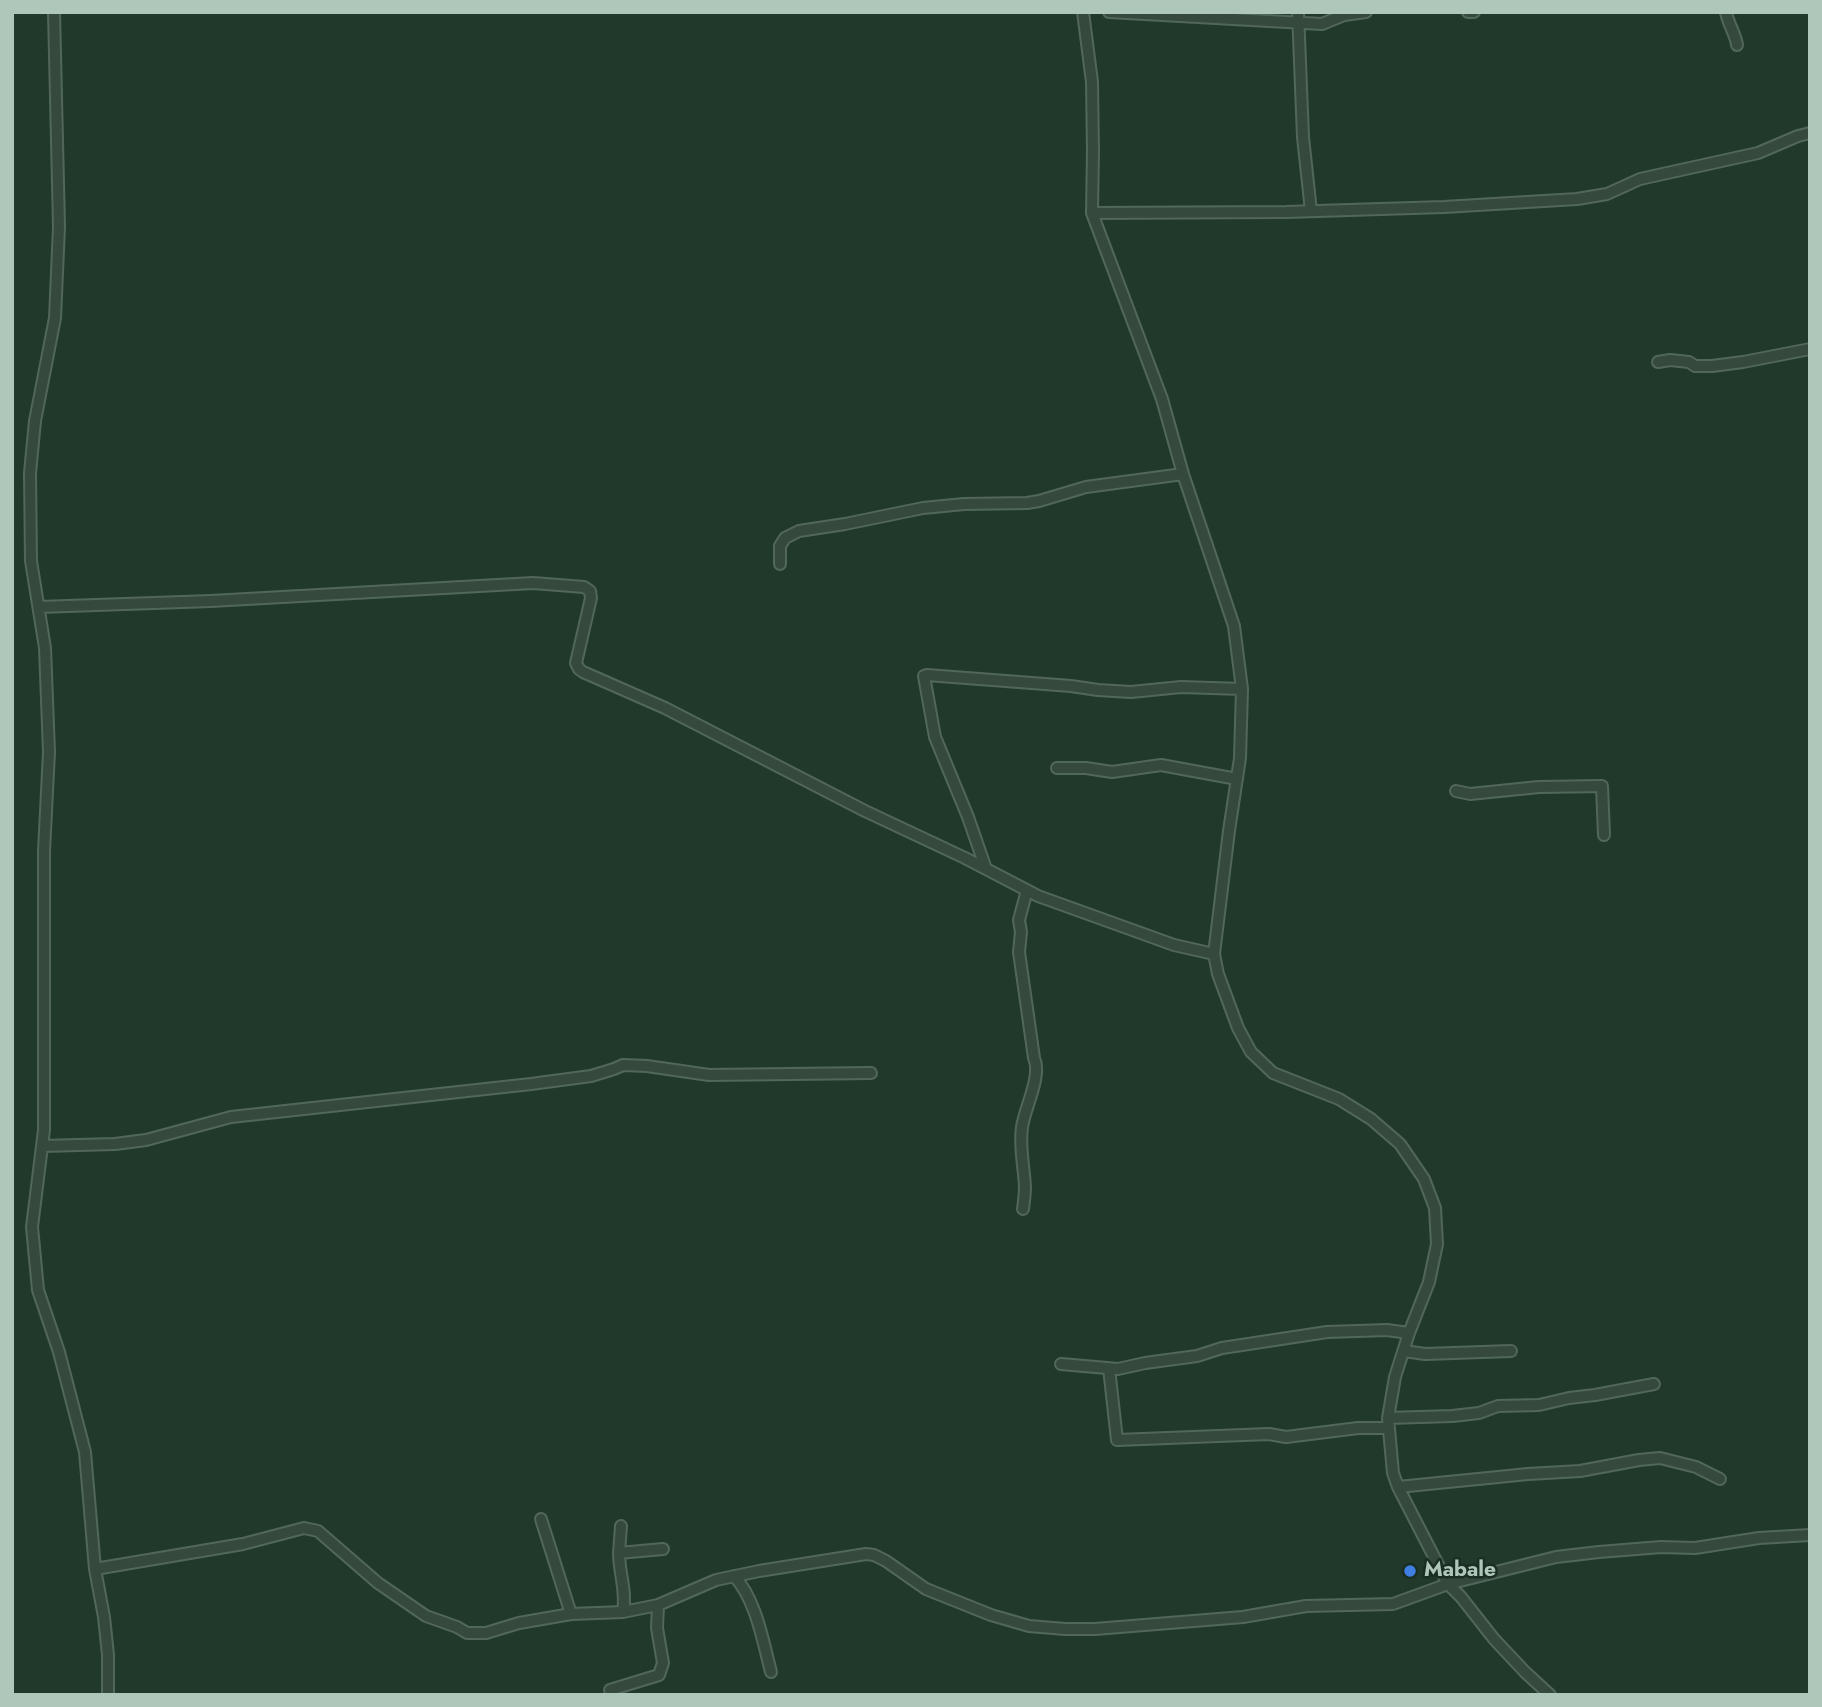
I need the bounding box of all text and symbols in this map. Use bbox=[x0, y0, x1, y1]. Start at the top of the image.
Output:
place label: Mabale bbox=[1424, 1558, 1496, 1584]
marker: Mabale bbox=[1402, 1563, 1418, 1579]

